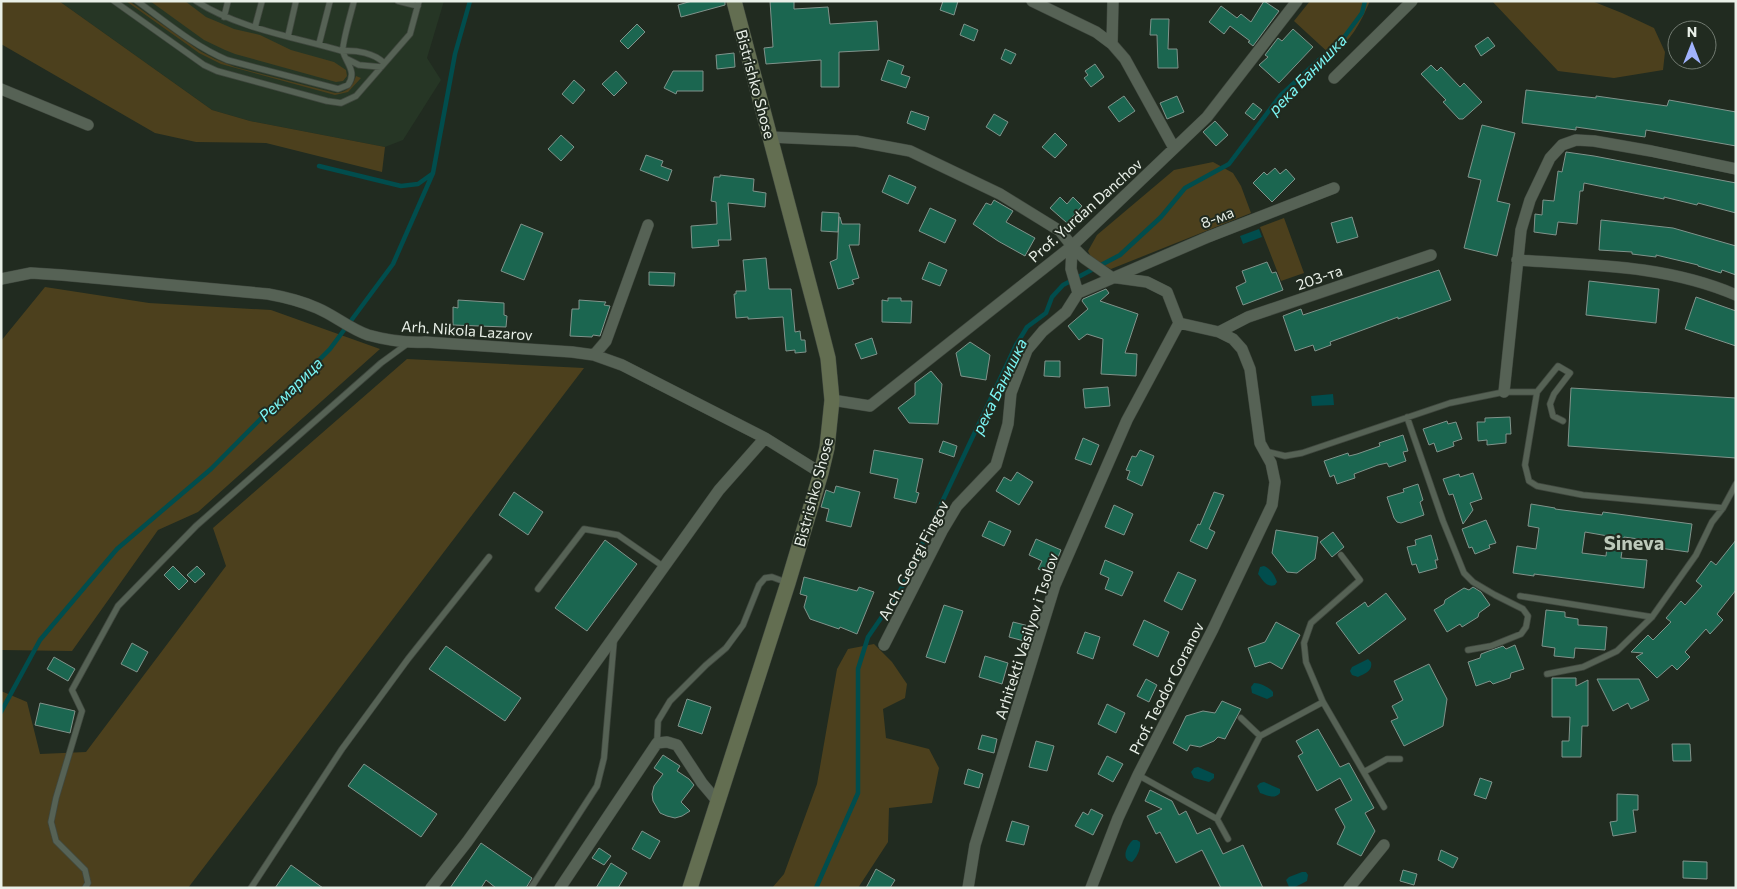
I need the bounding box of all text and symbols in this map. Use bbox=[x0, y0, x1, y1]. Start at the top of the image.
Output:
north arrow bbox=[1667, 20, 1717, 70]
text: N bbox=[1687, 23, 1697, 40]
street label: Bistrishko Shose bbox=[733, 27, 779, 141]
water label: река Банишка bbox=[1263, 30, 1350, 119]
street label: Prof. Yurdan Danchov bbox=[1025, 154, 1146, 266]
street label: 8-ма bbox=[1198, 203, 1236, 231]
street label: 203-та bbox=[1293, 261, 1345, 293]
street label: Arh. Nikola Lazarov bbox=[401, 316, 534, 344]
water label: река Банишка bbox=[967, 335, 1030, 438]
water label: Рекмарица bbox=[254, 353, 326, 425]
street label: Bistrishko Shose bbox=[790, 435, 836, 549]
street label: Arch. Georgi Fingov bbox=[874, 497, 952, 623]
district label: Sineva bbox=[1604, 530, 1664, 554]
street label: Arhitekti Vasilyov i Tsolov bbox=[991, 550, 1061, 721]
street label: Prof. Teodor Goranov bbox=[1125, 619, 1207, 757]

